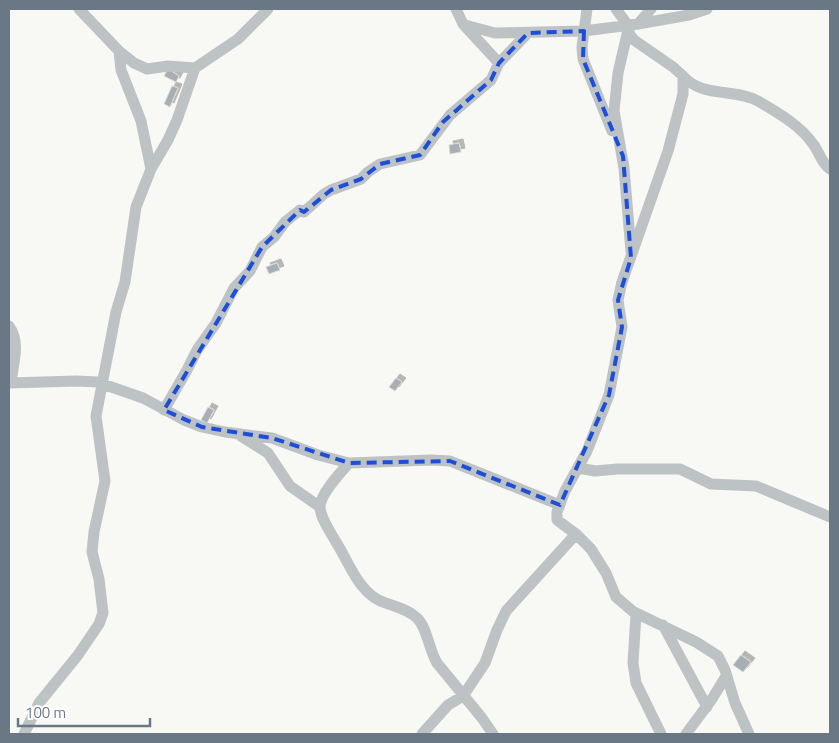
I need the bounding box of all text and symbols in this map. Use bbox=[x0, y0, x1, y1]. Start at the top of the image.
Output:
scale bar bbox=[18, 696, 150, 728]
text: 100 m bbox=[25, 701, 66, 724]

